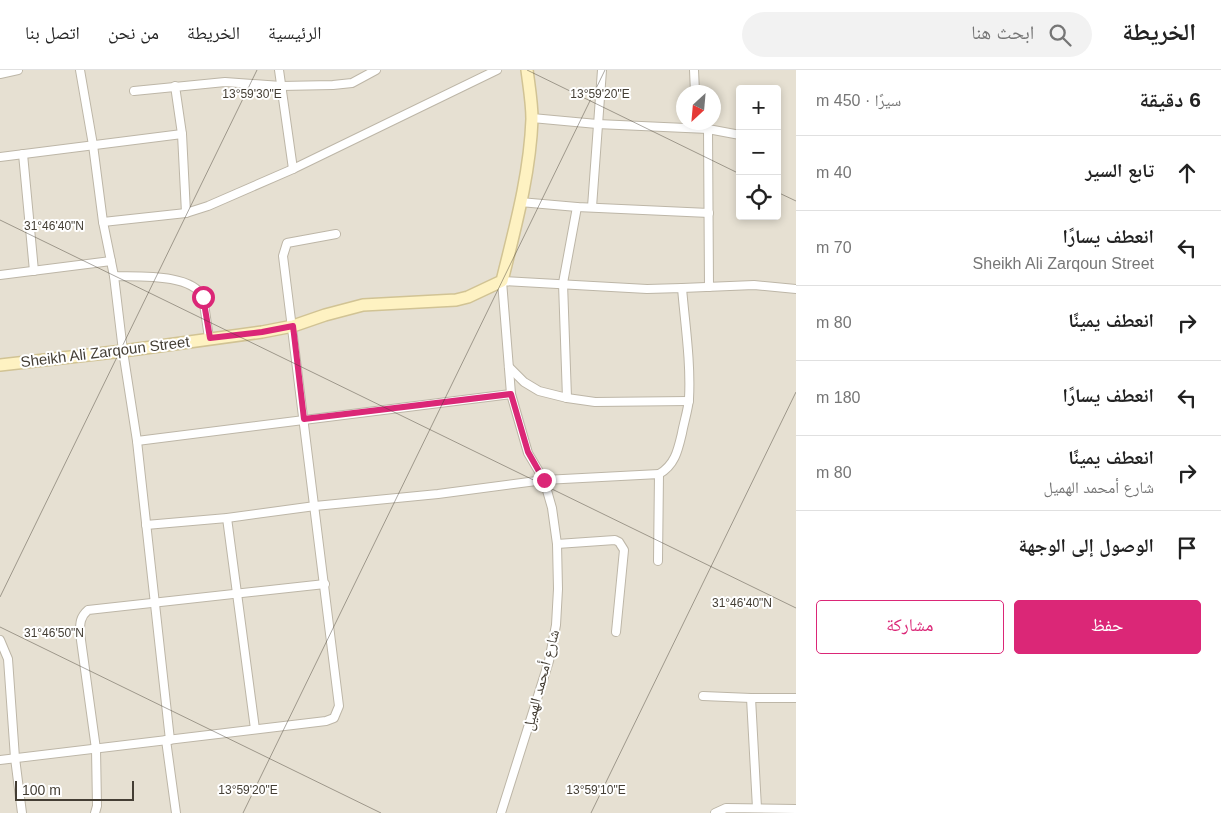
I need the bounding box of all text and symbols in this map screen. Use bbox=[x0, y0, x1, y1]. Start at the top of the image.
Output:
search box bbox=[742, 12, 1092, 57]
text: الخريطة bbox=[1122, 18, 1196, 45]
icon: search bbox=[1046, 21, 1074, 49]
text: ابحث هنا bbox=[971, 22, 1034, 43]
text: اتصل بنا bbox=[25, 23, 80, 43]
text: من نحن bbox=[108, 23, 159, 43]
text: الخريطة bbox=[187, 23, 240, 43]
text: الرئيسية bbox=[268, 23, 321, 43]
north arrow bbox=[676, 85, 721, 130]
map controls bbox=[736, 85, 781, 220]
button: + bbox=[736, 85, 781, 130]
text: 13°59'30"E bbox=[222, 87, 282, 101]
text: 13°59'20"E bbox=[570, 87, 630, 101]
text: 6 دقيقة bbox=[1139, 88, 1201, 111]
text: سيرًا · 450 m bbox=[816, 92, 901, 109]
button: − bbox=[736, 130, 781, 175]
icon: ahead bbox=[1173, 159, 1201, 187]
text: تابع السير bbox=[1085, 160, 1154, 181]
text: 40 m bbox=[816, 164, 852, 181]
button: locate bbox=[736, 175, 781, 220]
text: 31°46'40"N bbox=[24, 219, 84, 233]
text: انعطف يسارًا bbox=[1063, 226, 1154, 247]
icon: left bbox=[1173, 234, 1201, 262]
text: 70 m bbox=[816, 239, 852, 256]
text: Sheikh Ali Zarqoun Street bbox=[973, 255, 1154, 272]
route start bbox=[192, 286, 215, 309]
icon: right bbox=[1173, 309, 1201, 337]
text: انعطف يمينًا bbox=[1068, 310, 1154, 331]
text: 80 m bbox=[816, 314, 852, 331]
street label: Sheikh Ali Zarqoun Street bbox=[19, 333, 191, 370]
icon: left bbox=[1173, 384, 1201, 412]
text: انعطف يسارًا bbox=[1063, 385, 1154, 406]
text: 180 m bbox=[816, 389, 860, 406]
text: انعطف يمينًا bbox=[1068, 447, 1154, 468]
icon: right bbox=[1173, 459, 1201, 487]
text: 80 m bbox=[816, 464, 852, 481]
route end bbox=[533, 469, 556, 492]
text: شارع أمحمد الهميل bbox=[1044, 479, 1154, 496]
icon: arrive bbox=[1173, 534, 1201, 562]
text: الوصول إلى الوجهة bbox=[1018, 535, 1154, 556]
text: 31°46'40"N bbox=[712, 596, 772, 610]
button: مشاركة bbox=[816, 600, 1004, 654]
button: حفظ bbox=[1014, 600, 1201, 654]
text: 31°46'50"N bbox=[24, 626, 84, 640]
street label: شارع أمحمد الهميل bbox=[519, 628, 564, 733]
scale bar bbox=[15, 778, 134, 801]
text: 100 m bbox=[22, 782, 61, 798]
text: 13°59'20"E bbox=[218, 783, 278, 797]
text: 13°59'10"E bbox=[566, 783, 626, 797]

